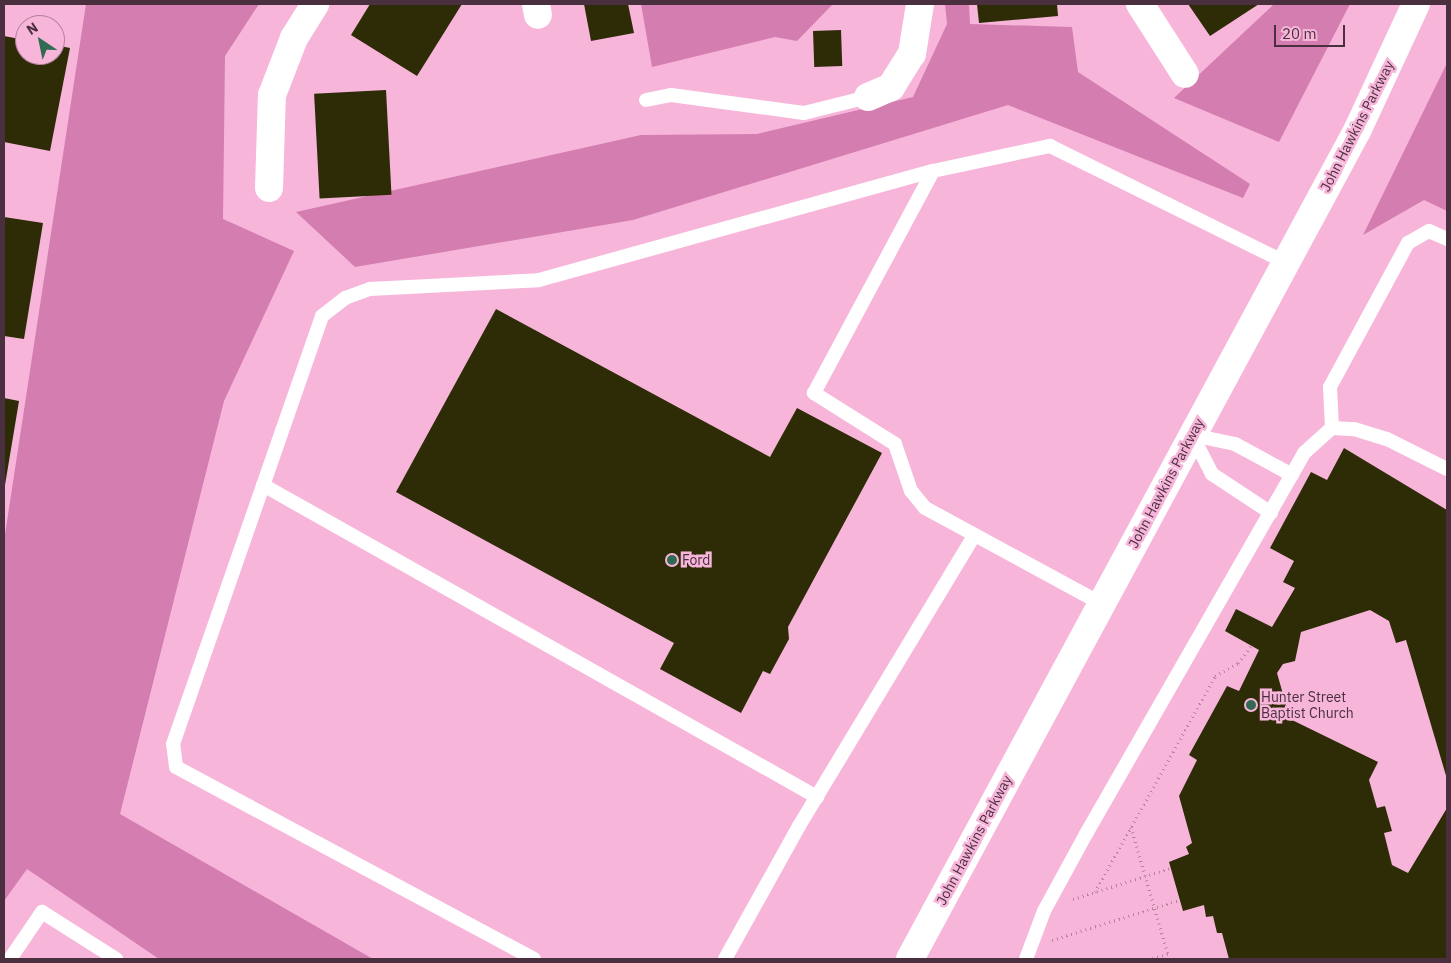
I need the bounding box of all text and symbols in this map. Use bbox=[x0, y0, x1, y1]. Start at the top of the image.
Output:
north arrow bbox=[15, 15, 65, 65]
scale bar bbox=[1276, 15, 1347, 47]
text: N bbox=[23, 18, 41, 39]
text: 20 m bbox=[1282, 24, 1317, 43]
street label: John Hawkins Parkway bbox=[1317, 58, 1397, 194]
street label: John Hawkins Parkway bbox=[1125, 415, 1207, 551]
place label: Ford bbox=[682, 552, 710, 568]
marker: Ford bbox=[666, 554, 678, 566]
place label: Hunter Street Baptist Church bbox=[1261, 689, 1354, 722]
marker: Hunter Street Baptist Church bbox=[1245, 699, 1257, 711]
street label: John Hawkins Parkway bbox=[933, 772, 1015, 908]

